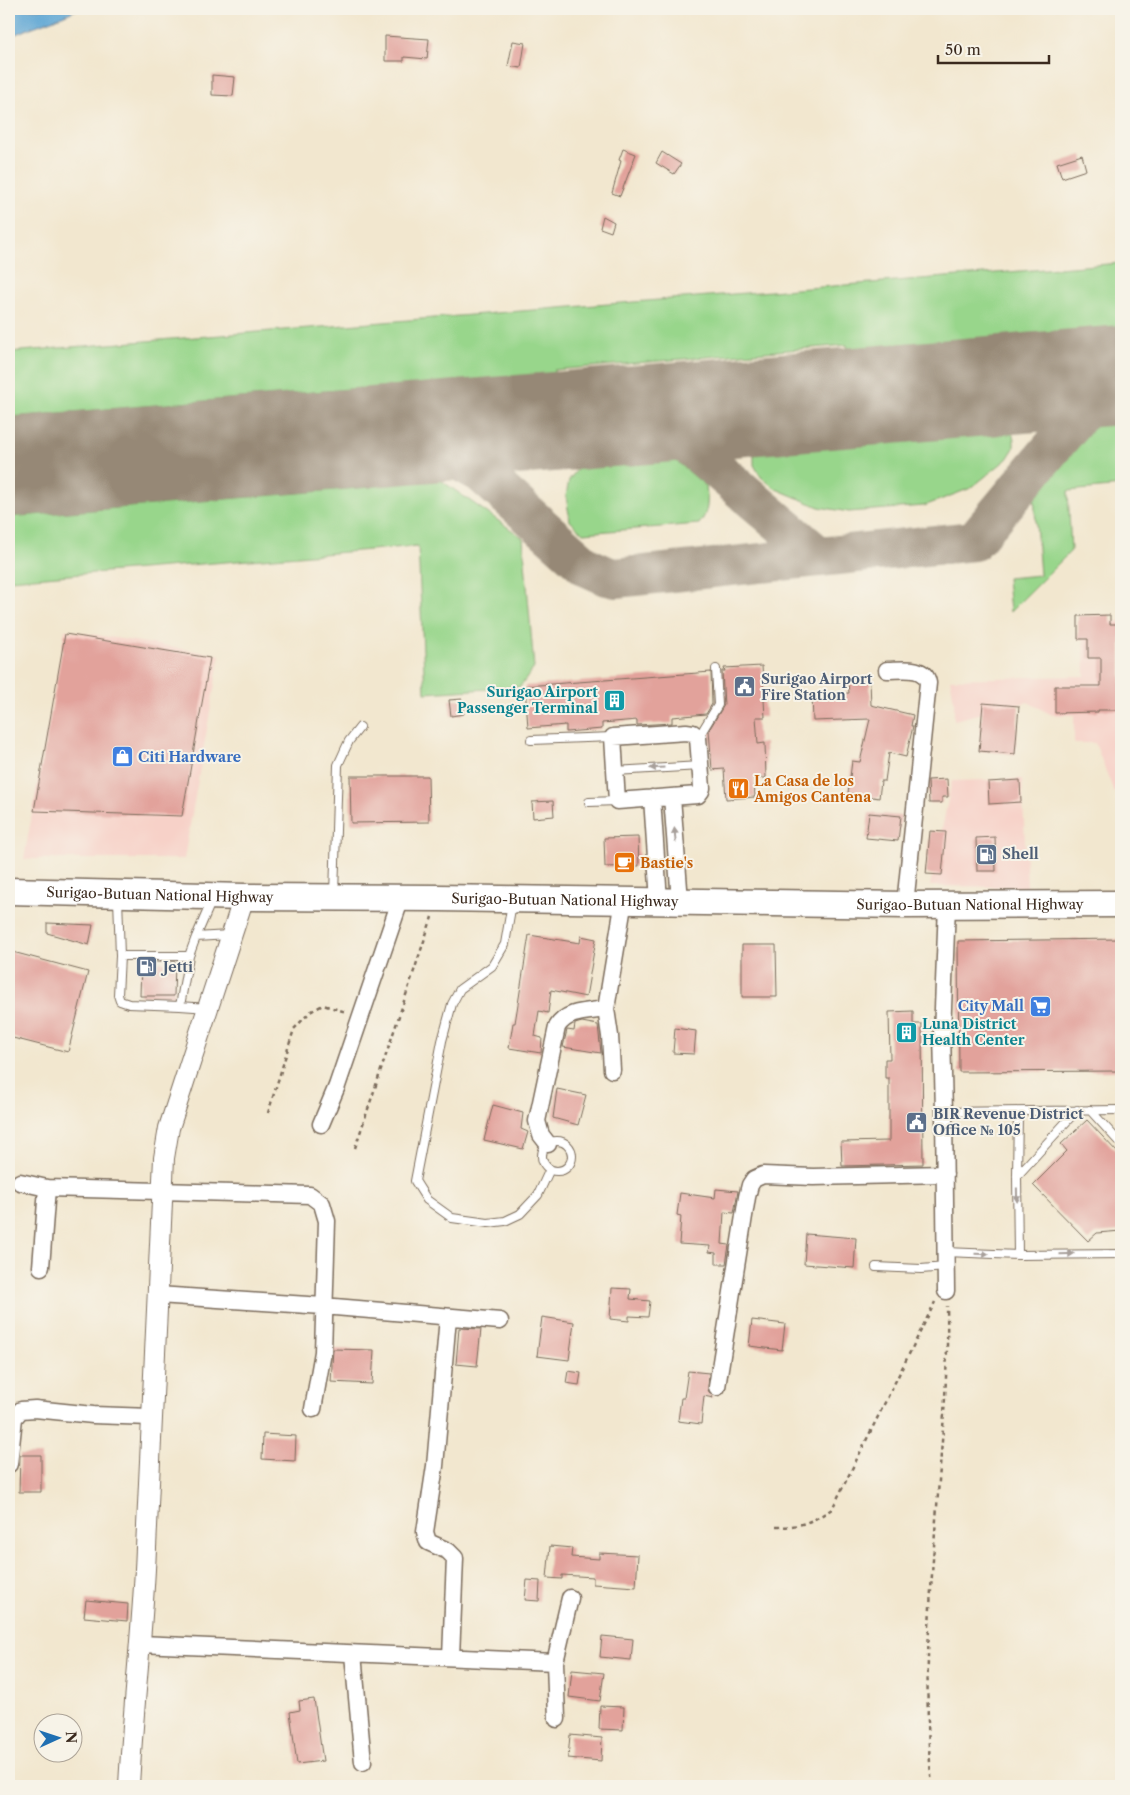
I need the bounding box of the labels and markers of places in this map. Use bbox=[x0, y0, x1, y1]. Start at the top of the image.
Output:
place label: Surigao Airport Fire Station bbox=[761, 670, 873, 704]
public building icon: Surigao Airport Fire Station bbox=[733, 675, 757, 699]
place label: Surigao Airport Passenger Terminal bbox=[457, 683, 598, 717]
building icon: Surigao Airport Passenger Terminal bbox=[602, 688, 626, 712]
shop icon: Citi Hardware bbox=[110, 745, 134, 769]
place label: Citi Hardware bbox=[138, 748, 241, 766]
place label: La Casa de los Amigos Cantena bbox=[753, 772, 872, 806]
restaurant icon: La Casa de los Amigos Cantena bbox=[726, 777, 750, 801]
fuel station icon: Shell bbox=[974, 842, 998, 866]
place label: Shell bbox=[1002, 845, 1039, 863]
cafe icon: Bastie's bbox=[612, 851, 636, 875]
place label: Bastie's bbox=[640, 854, 693, 872]
fuel station icon: Jetti bbox=[135, 955, 159, 979]
place label: Jetti bbox=[160, 958, 193, 976]
supermarket icon: City Mall bbox=[1028, 994, 1052, 1018]
place label: City Mall bbox=[958, 997, 1024, 1015]
place label: Luna District Health Center bbox=[922, 1015, 1025, 1049]
building icon: Luna District Health Center bbox=[894, 1020, 918, 1044]
place label: BIR Revenue District Office № 105 bbox=[933, 1105, 1084, 1139]
public building icon: BIR Revenue District Office № 105 bbox=[905, 1110, 929, 1134]

